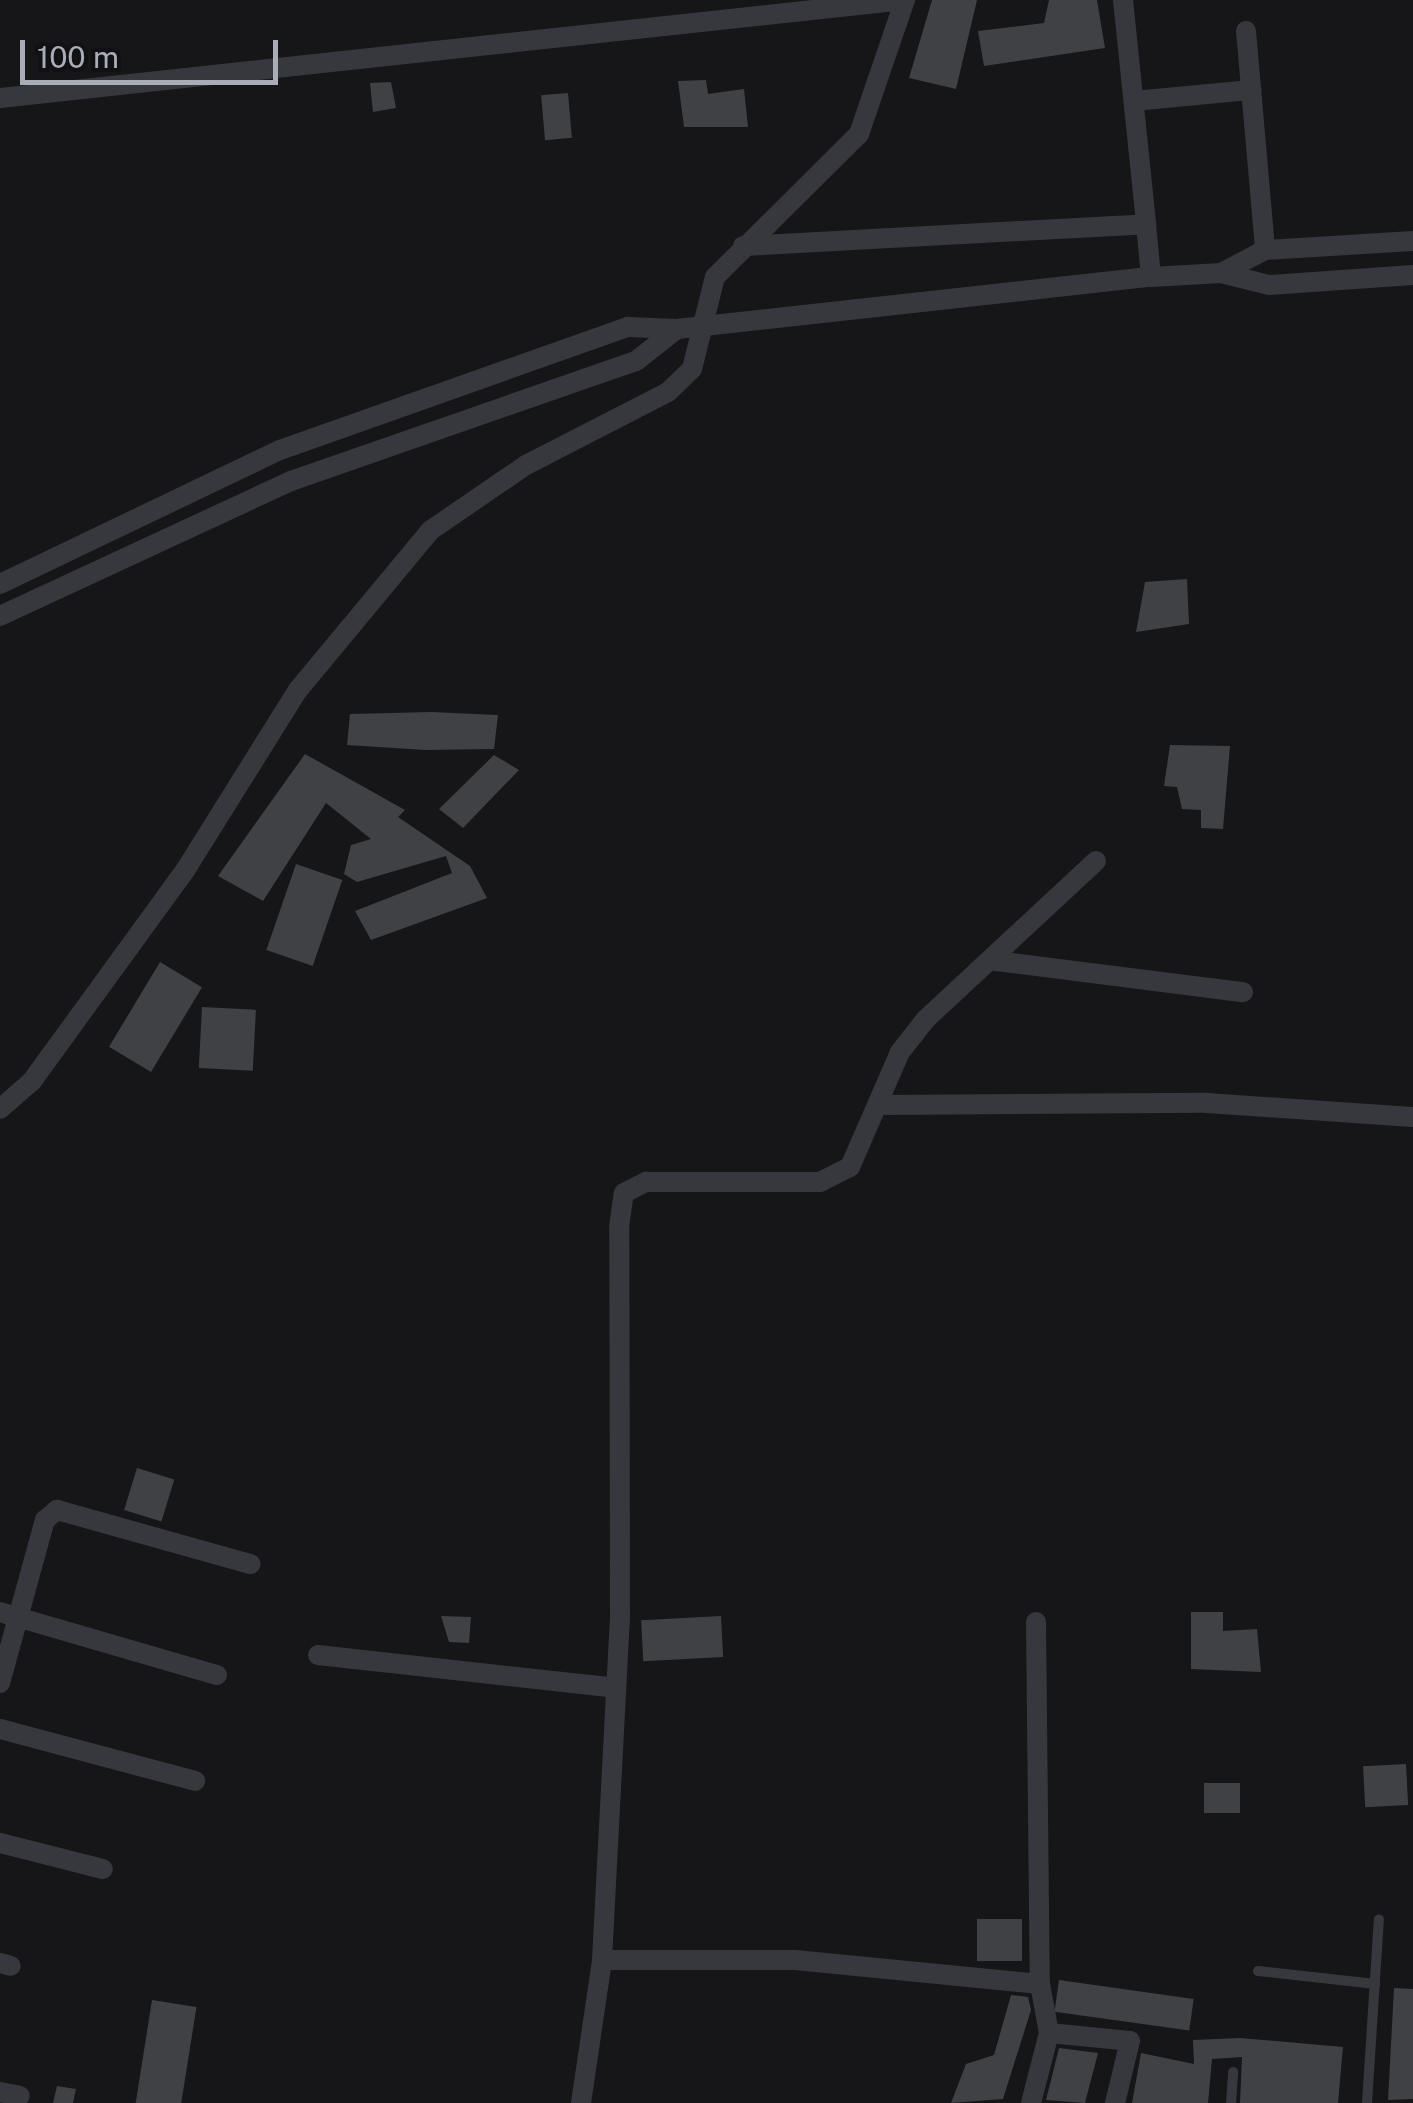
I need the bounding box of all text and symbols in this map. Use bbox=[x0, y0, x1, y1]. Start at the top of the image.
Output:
scale bar bbox=[25, 20, 282, 82]
text: 100 m bbox=[37, 39, 119, 75]

